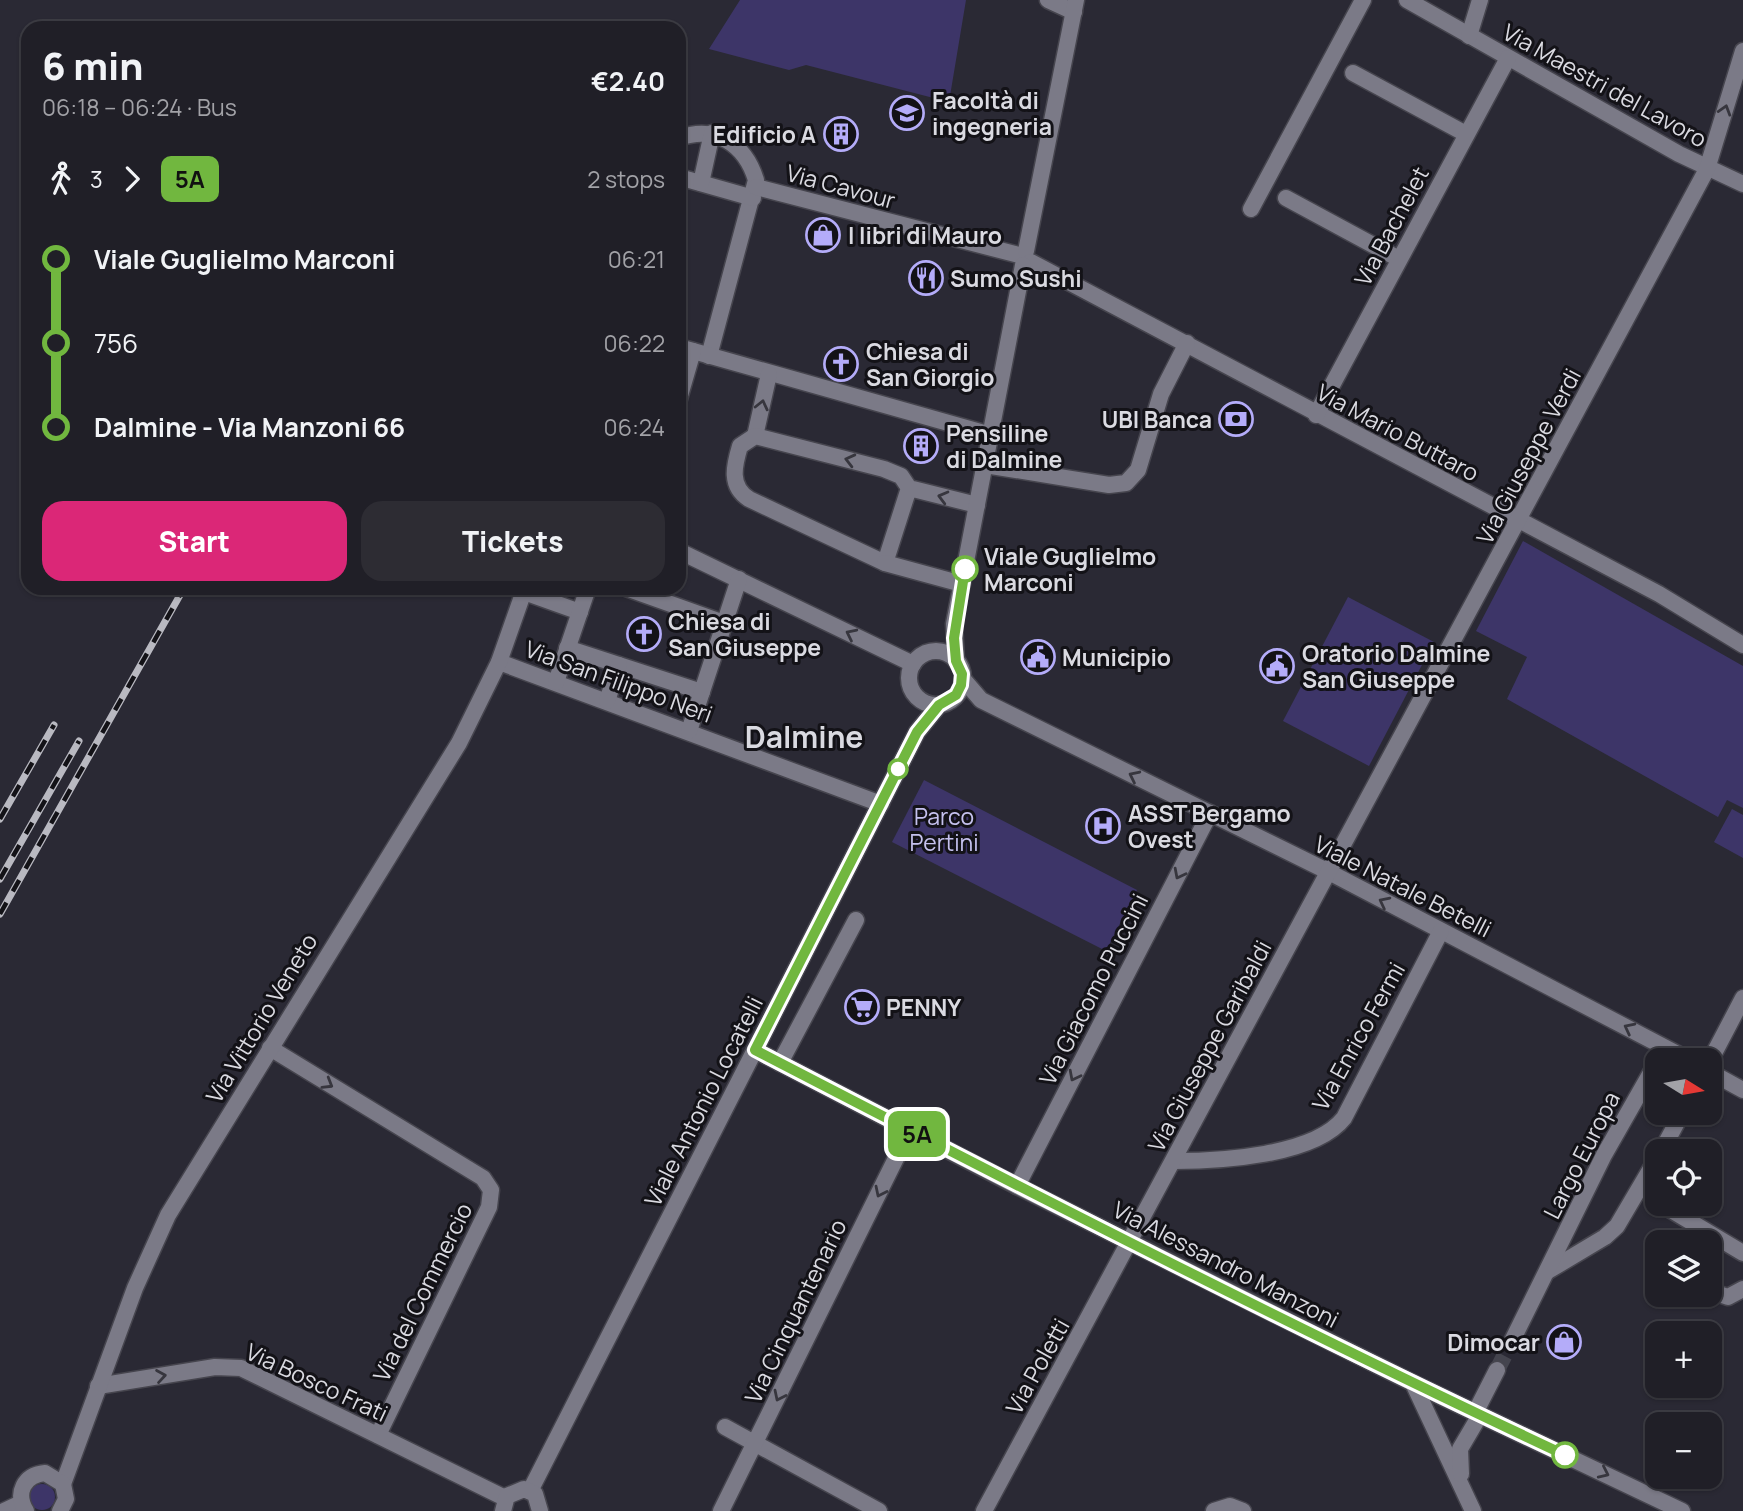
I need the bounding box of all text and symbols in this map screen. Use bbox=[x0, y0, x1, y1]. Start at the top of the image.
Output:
street label: Via Maestri del Lavoro bbox=[1497, 16, 1713, 154]
text: 6 min bbox=[42, 39, 143, 91]
text: €2.40 bbox=[591, 63, 665, 99]
place label: Facoltà di ingegneria bbox=[932, 84, 1052, 142]
text: 06:18 – 06:24 · Bus bbox=[42, 91, 237, 123]
school or university icon: Facoltà di ingegneria bbox=[888, 94, 926, 132]
one-way arrow bbox=[1717, 104, 1731, 117]
building icon: Edificio A bbox=[822, 115, 860, 153]
place label: Edificio A bbox=[713, 118, 816, 150]
street label: Via Cavour bbox=[783, 156, 899, 216]
icon: walk bbox=[42, 160, 80, 198]
icon: forward bbox=[113, 160, 151, 198]
street label: Via Bachelet bbox=[1346, 161, 1436, 291]
text: 5A bbox=[175, 162, 205, 195]
text: 3 bbox=[90, 163, 103, 195]
text: 2 stops bbox=[587, 163, 665, 195]
shop icon: I libri di Mauro bbox=[804, 216, 842, 254]
place label: I libri di Mauro bbox=[848, 219, 1002, 251]
text: Viale Guglielmo Marconi bbox=[94, 241, 395, 277]
text: 06:21 bbox=[608, 243, 665, 275]
restaurant icon: Sumo Sushi bbox=[907, 259, 945, 297]
place label: Sumo Sushi bbox=[950, 262, 1082, 294]
text: 756 bbox=[94, 325, 138, 361]
text: 06:22 bbox=[604, 327, 665, 359]
place label: Chiesa di San Giorgio bbox=[866, 335, 994, 393]
church icon: Chiesa di San Giorgio bbox=[822, 345, 860, 383]
street label: Via Giuseppe Verdi bbox=[1468, 362, 1588, 550]
street label: Via Mario Buttaro bbox=[1311, 376, 1485, 488]
one-way arrow bbox=[754, 399, 769, 411]
bank icon: UBI Banca bbox=[1217, 400, 1255, 438]
place label: UBI Banca bbox=[1102, 403, 1212, 435]
text: Dalmine - Via Manzoni 66 bbox=[94, 409, 405, 445]
text: 06:24 bbox=[604, 411, 665, 443]
place label: Pensiline di Dalmine bbox=[946, 417, 1062, 475]
building icon: Pensiline di Dalmine bbox=[902, 427, 940, 465]
one-way arrow bbox=[844, 454, 856, 468]
one-way arrow bbox=[937, 490, 949, 505]
button: Start bbox=[42, 501, 347, 581]
button: Tickets bbox=[361, 501, 665, 581]
place label: Viale Guglielmo Marconi bbox=[984, 540, 1156, 598]
marker: Viale Guglielmo Marconi bbox=[952, 556, 978, 582]
place label: Chiesa di San Giuseppe bbox=[668, 605, 821, 663]
church icon: Chiesa di San Giuseppe bbox=[625, 615, 663, 653]
one-way arrow bbox=[846, 628, 858, 642]
street label: Via San Filippo Neri bbox=[521, 632, 717, 730]
place label: Oratorio Dalmine San Giuseppe bbox=[1302, 637, 1490, 695]
public building icon: Municipio bbox=[1019, 638, 1057, 676]
place label: Municipio bbox=[1062, 641, 1171, 673]
public building icon: Oratorio Dalmine San Giuseppe bbox=[1258, 647, 1296, 685]
district label: Dalmine bbox=[745, 716, 863, 757]
unlabelled marker bbox=[888, 759, 908, 779]
one-way arrow bbox=[1129, 770, 1141, 784]
place label: ASST Bergamo Ovest bbox=[1128, 797, 1291, 855]
park label: Parco Pertini bbox=[909, 800, 979, 858]
hospital icon: ASST Bergamo Ovest bbox=[1084, 807, 1122, 845]
street label: Viale Natale Betelli bbox=[1309, 828, 1497, 944]
one-way arrow bbox=[1173, 867, 1187, 879]
street label: Via Giacomo Puccini bbox=[1031, 888, 1155, 1090]
one-way arrow bbox=[1379, 896, 1391, 910]
street label: Via Vittorio Veneto bbox=[198, 927, 324, 1109]
street label: Via Giuseppe Garibaldi bbox=[1140, 935, 1278, 1157]
street label: Via Enrico Fermi bbox=[1304, 956, 1412, 1116]
supermarket icon: PENNY bbox=[843, 988, 881, 1026]
street label: Viale Antonio Locatelli bbox=[636, 990, 770, 1212]
place label: PENNY bbox=[886, 991, 962, 1023]
one-way arrow bbox=[1624, 1023, 1636, 1037]
north arrow bbox=[1645, 1048, 1722, 1125]
map controls bbox=[1645, 1048, 1722, 1489]
one-way arrow bbox=[1069, 1069, 1083, 1081]
one-way arrow bbox=[321, 1076, 334, 1089]
street label: Largo Europa bbox=[1535, 1086, 1627, 1224]
line badge: 5A bbox=[886, 1111, 948, 1157]
text: 5A bbox=[902, 1117, 932, 1150]
button: locate bbox=[1645, 1139, 1722, 1216]
one-way arrow bbox=[874, 1185, 888, 1197]
street label: Via Alessandro Manzoni bbox=[1108, 1193, 1344, 1335]
street label: Via del Commercio bbox=[365, 1197, 479, 1387]
street label: Via Cinquantenario bbox=[737, 1214, 853, 1408]
button: layers bbox=[1645, 1230, 1722, 1307]
street label: Via Poletti bbox=[998, 1312, 1076, 1420]
button: + bbox=[1645, 1321, 1722, 1398]
shop icon: Dimocar bbox=[1545, 1323, 1583, 1361]
place label: Dimocar bbox=[1447, 1326, 1540, 1358]
street label: Via Bosco Frati bbox=[241, 1335, 393, 1429]
one-way arrow bbox=[155, 1369, 167, 1384]
one-way arrow bbox=[773, 1389, 787, 1401]
button: − bbox=[1645, 1412, 1722, 1489]
unlabelled marker bbox=[1552, 1442, 1578, 1468]
one-way arrow bbox=[1597, 1465, 1609, 1479]

